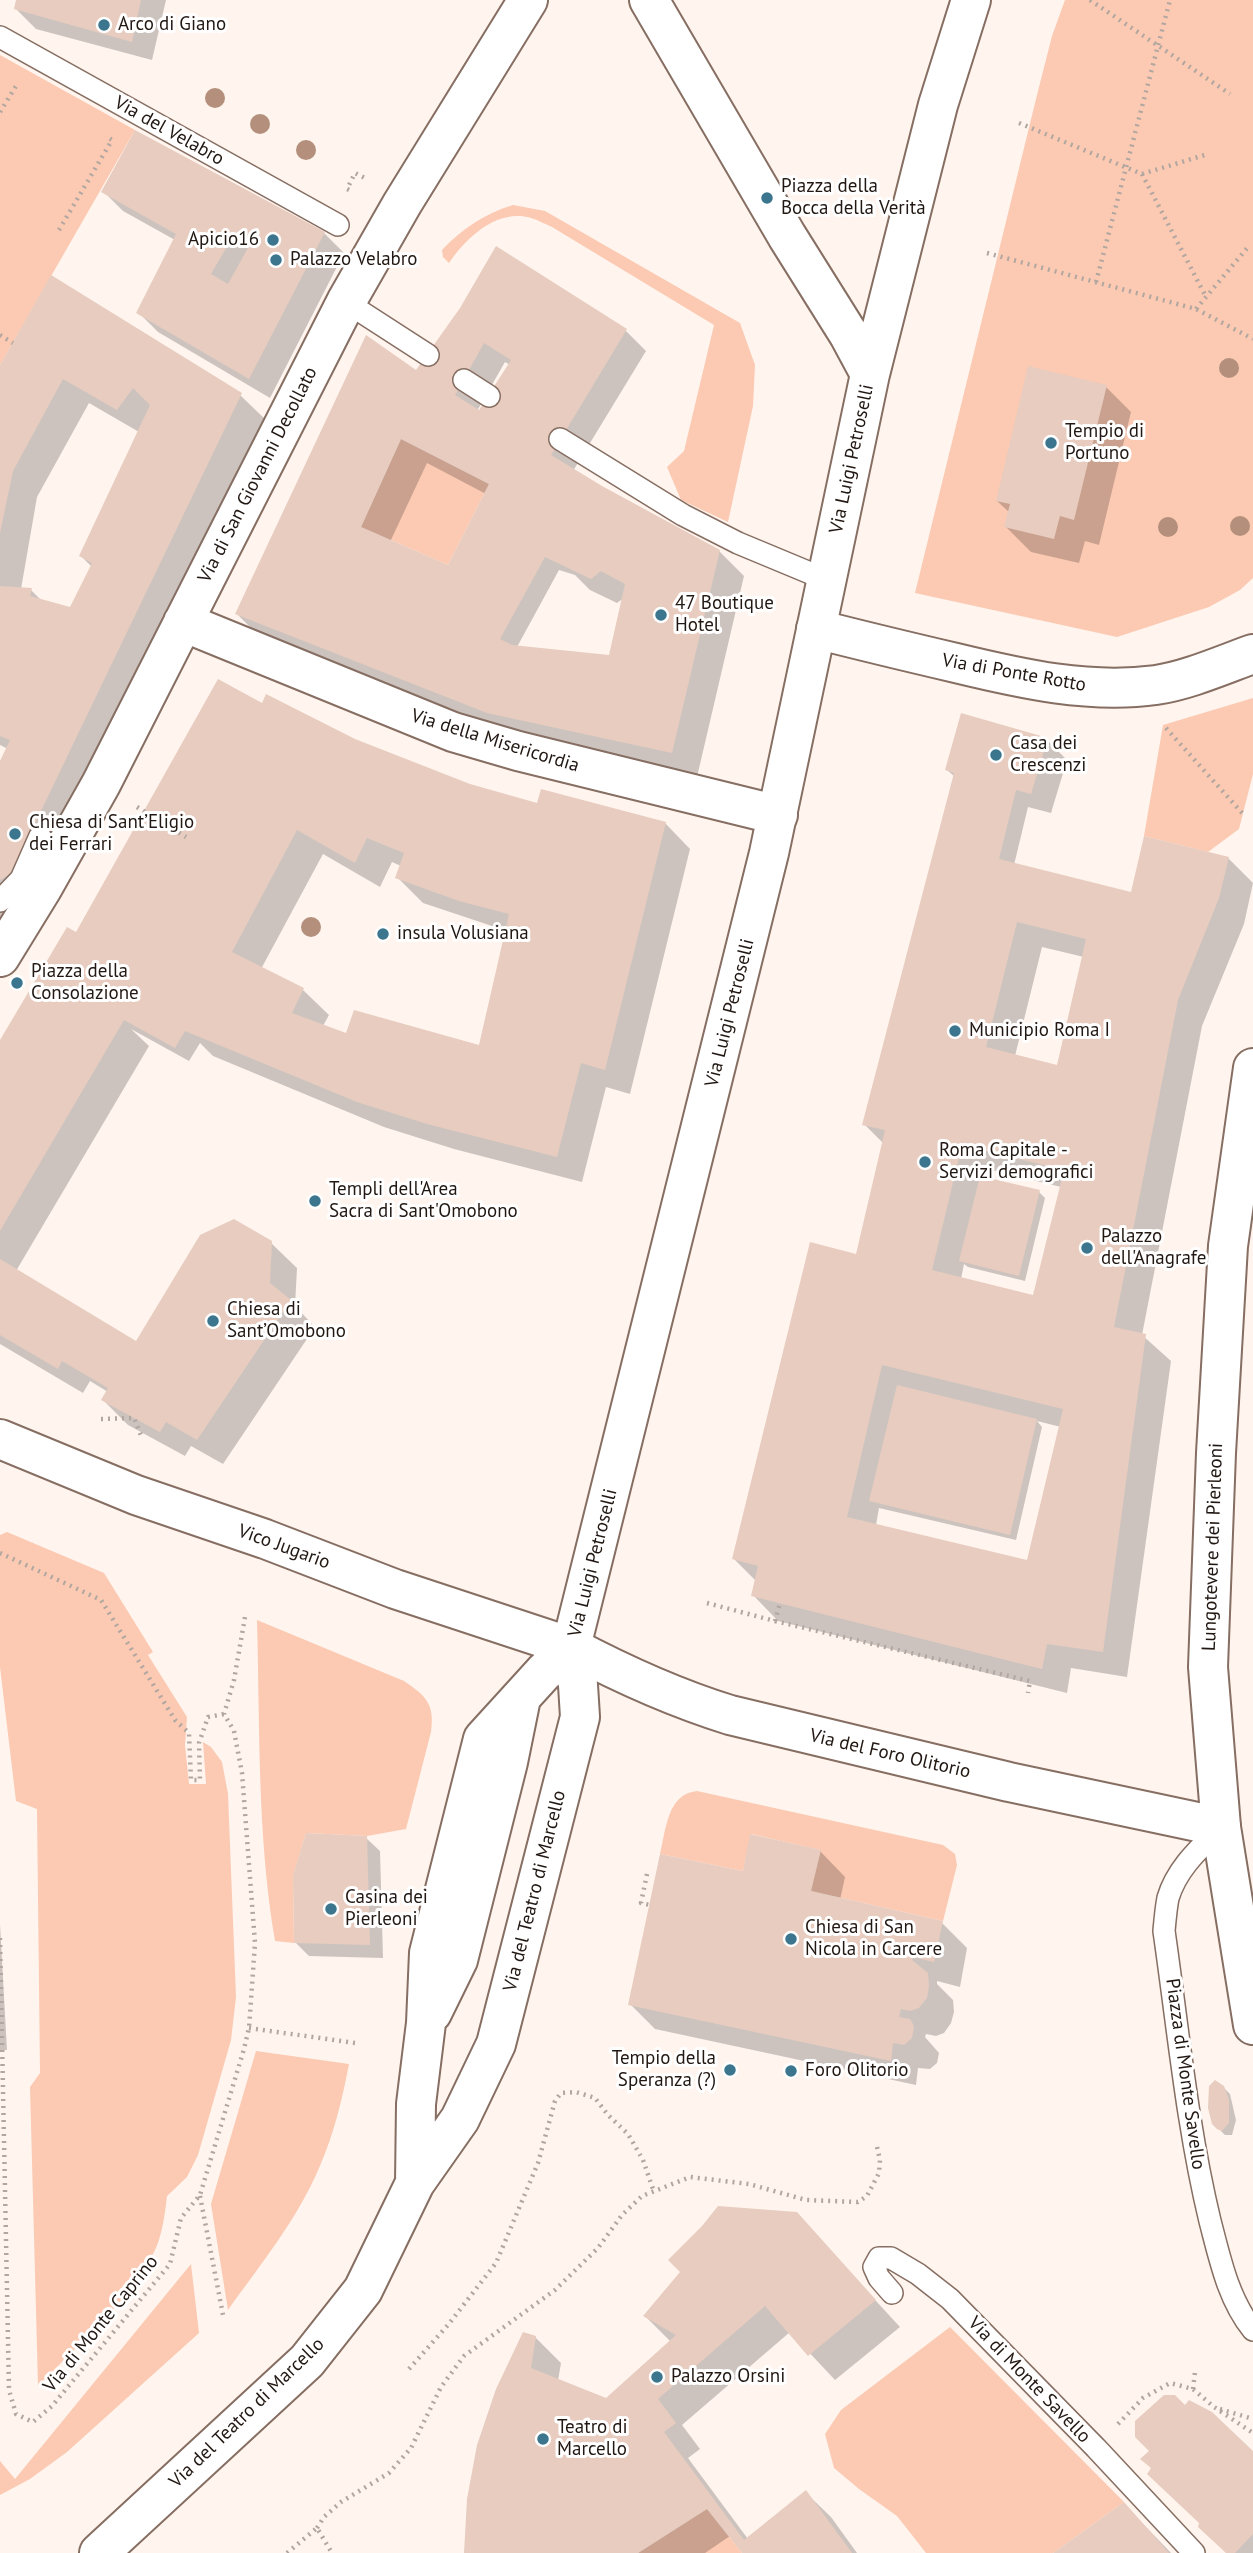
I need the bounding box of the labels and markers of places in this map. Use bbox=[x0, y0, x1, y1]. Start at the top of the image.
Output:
place label: Arco di Giano bbox=[118, 14, 226, 36]
marker: Arco di Giano bbox=[96, 17, 112, 33]
place label: Piazza della Bocca della Verità bbox=[781, 176, 926, 220]
marker: Piazza della Bocca della Verità bbox=[759, 190, 775, 206]
place label: Apicio16 bbox=[188, 229, 259, 251]
marker: Apicio16 bbox=[265, 232, 281, 248]
place label: Palazzo Velabro bbox=[290, 249, 418, 271]
marker: Palazzo Velabro bbox=[268, 252, 284, 268]
place label: Tempio di Portuno bbox=[1065, 421, 1144, 465]
marker: Tempio di Portuno bbox=[1043, 435, 1059, 451]
place label: 47 Boutique Hotel bbox=[675, 593, 774, 637]
marker: 47 Boutique Hotel bbox=[653, 607, 669, 623]
place label: Casa dei Crescenzi bbox=[1010, 733, 1086, 777]
marker: Casa dei Crescenzi bbox=[988, 747, 1004, 763]
place label: Chiesa di Sant’Eligio dei Ferrari bbox=[29, 812, 194, 856]
marker: Chiesa di Sant’Eligio dei Ferrari bbox=[7, 826, 23, 842]
place label: insula Volusiana bbox=[397, 923, 529, 945]
marker: insula Volusiana bbox=[375, 926, 391, 942]
place label: Piazza della Consolazione bbox=[31, 961, 139, 1005]
marker: Piazza della Consolazione bbox=[9, 975, 25, 991]
place label: Municipio Roma I bbox=[969, 1020, 1110, 1042]
marker: Municipio Roma I bbox=[947, 1023, 963, 1039]
place label: Roma Capitale - Servizi demografici bbox=[939, 1140, 1094, 1184]
marker: Roma Capitale - Servizi demografici bbox=[917, 1154, 933, 1170]
place label: Templi dell'Area Sacra di Sant'Omobono bbox=[329, 1179, 518, 1223]
marker: Templi dell'Area Sacra di Sant'Omobono bbox=[307, 1193, 323, 1209]
place label: Palazzo dell'Anagrafe bbox=[1101, 1226, 1206, 1270]
marker: Palazzo dell'Anagrafe bbox=[1079, 1240, 1095, 1256]
place label: Chiesa di Sant’Omobono bbox=[227, 1299, 346, 1343]
marker: Chiesa di Sant’Omobono bbox=[205, 1313, 221, 1329]
place label: Casina dei Pierleoni bbox=[345, 1887, 428, 1931]
marker: Casina dei Pierleoni bbox=[323, 1901, 339, 1917]
place label: Chiesa di San Nicola in Carcere bbox=[805, 1917, 942, 1961]
marker: Chiesa di San Nicola in Carcere bbox=[783, 1931, 799, 1947]
place label: Tempio della Speranza (?) bbox=[612, 2048, 716, 2092]
place label: Foro Olitorio bbox=[805, 2060, 909, 2082]
marker: Tempio della Speranza (?) bbox=[722, 2062, 738, 2078]
marker: Foro Olitorio bbox=[783, 2063, 799, 2079]
place label: Palazzo Orsini bbox=[671, 2366, 785, 2388]
marker: Palazzo Orsini bbox=[649, 2369, 665, 2385]
place label: Teatro di Marcello bbox=[557, 2417, 628, 2461]
marker: Teatro di Marcello bbox=[535, 2431, 551, 2447]

